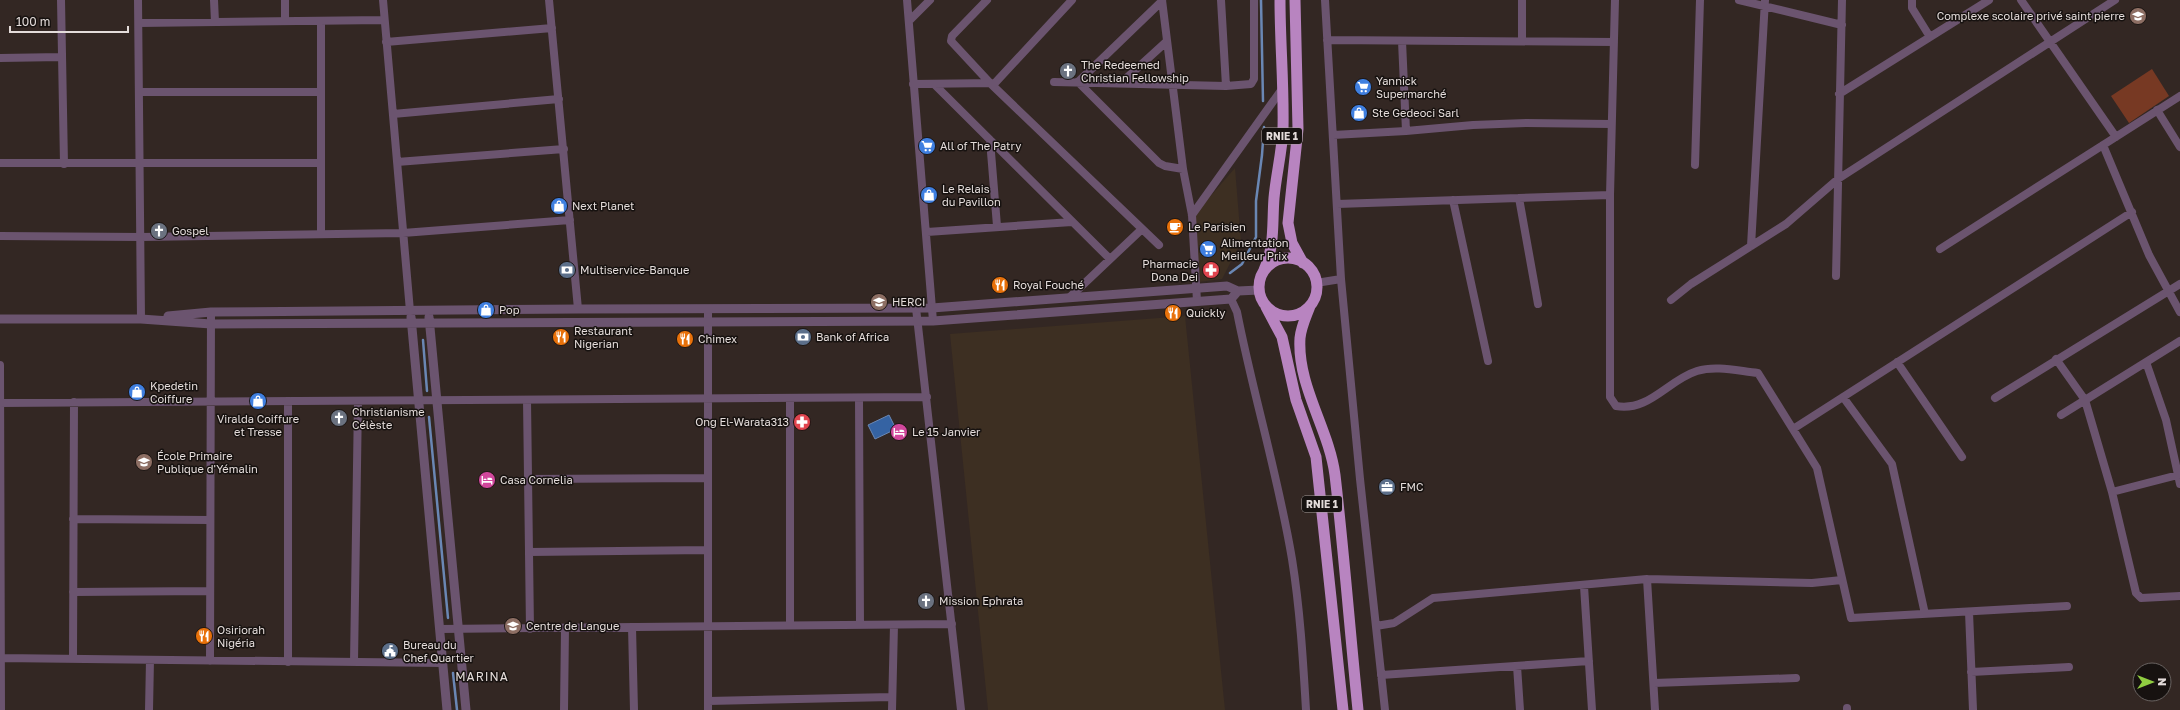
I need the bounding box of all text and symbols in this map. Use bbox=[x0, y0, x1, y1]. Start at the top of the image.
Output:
school or university icon: Complexe scolaire privé saint pierre bbox=[2128, 6, 2148, 26]
scale bar bbox=[10, 8, 128, 34]
place label: Complexe scolaire privé saint pierre bbox=[1937, 9, 2125, 22]
text: 100 m bbox=[16, 14, 50, 29]
place label: The Redeemed Christian Fellowship bbox=[1081, 58, 1189, 84]
church icon: The Redeemed Christian Fellowship bbox=[1058, 61, 1078, 81]
place label: Yannick Supermarché bbox=[1376, 74, 1446, 100]
supermarket icon: Yannick Supermarché bbox=[1353, 77, 1373, 97]
shop icon: Ste Gedeoci Sarl bbox=[1349, 103, 1369, 123]
place label: Ste Gedeoci Sarl bbox=[1372, 106, 1459, 119]
road number: RNIE 1 bbox=[1262, 128, 1302, 144]
supermarket icon: All of The Patry bbox=[917, 136, 937, 156]
place label: All of The Patry bbox=[940, 139, 1021, 152]
place label: Le Relais du Pavillon bbox=[942, 182, 1001, 208]
shop icon: Le Relais du Pavillon bbox=[919, 185, 939, 205]
shop icon: Next Planet bbox=[549, 196, 569, 216]
place label: Next Planet bbox=[572, 199, 634, 212]
cafe icon: Le Parisien bbox=[1165, 217, 1185, 237]
place label: Le Parisien bbox=[1188, 220, 1246, 233]
church icon: Gospel bbox=[149, 221, 169, 241]
place label: Gospel bbox=[172, 224, 209, 237]
place label: Alimentation Meilleur Prix bbox=[1221, 236, 1289, 262]
supermarket icon: Alimentation Meilleur Prix bbox=[1198, 239, 1218, 259]
place label: Pharmacie Dona Dei bbox=[1142, 257, 1198, 283]
bank icon: Multiservice-Banque bbox=[557, 260, 577, 280]
pharmacy icon: Pharmacie Dona Dei bbox=[1201, 260, 1221, 280]
place label: Multiservice-Banque bbox=[580, 263, 689, 276]
restaurant icon: Royal Fouché bbox=[990, 275, 1010, 295]
place label: Royal Fouché bbox=[1013, 278, 1084, 291]
school or university icon: HERCI bbox=[869, 292, 889, 312]
place label: HERCI bbox=[892, 295, 925, 308]
shop icon: Pop bbox=[476, 300, 496, 320]
place label: Pop bbox=[499, 303, 520, 316]
restaurant icon: Quickly bbox=[1163, 303, 1183, 323]
place label: Quickly bbox=[1186, 306, 1225, 319]
place label: Restaurant Nigerian bbox=[574, 324, 632, 350]
restaurant icon: Restaurant Nigerian bbox=[551, 327, 571, 347]
bank icon: Bank of Africa bbox=[793, 327, 813, 347]
restaurant icon: Chimex bbox=[675, 329, 695, 349]
place label: Bank of Africa bbox=[816, 330, 889, 343]
place label: Chimex bbox=[698, 332, 737, 345]
place label: Kpedetin Coiffure bbox=[150, 379, 198, 405]
shop icon: Kpedetin Coiffure bbox=[127, 382, 147, 402]
shop icon: Viralda Coiffure et Tresse bbox=[248, 391, 268, 411]
place label: Christianisme Célèste bbox=[352, 405, 425, 431]
church icon: Christianisme Célèste bbox=[329, 408, 349, 428]
place label: Viralda Coiffure et Tresse bbox=[217, 412, 299, 438]
pharmacy icon: Ong El-Warata313 bbox=[792, 412, 812, 432]
place label: Ong El-Warata313 bbox=[695, 415, 789, 428]
hotel icon: Le 15 Janvier bbox=[889, 422, 909, 442]
place label: Le 15 Janvier bbox=[912, 425, 981, 438]
place label: École Primaire Publique d'Yémalin bbox=[157, 449, 258, 475]
school or university icon: École Primaire Publique d'Yémalin bbox=[134, 452, 154, 472]
hotel icon: Casa Cornelia bbox=[477, 470, 497, 490]
place label: Casa Cornelia bbox=[500, 473, 573, 486]
office icon: FMC bbox=[1377, 477, 1397, 497]
place label: FMC bbox=[1400, 480, 1424, 493]
road number: RNIE 1 bbox=[1302, 496, 1342, 512]
church icon: Mission Ephrata bbox=[916, 591, 936, 611]
place label: Mission Ephrata bbox=[939, 594, 1023, 607]
school or university icon: Centre de Langue bbox=[503, 616, 523, 636]
place label: Centre de Langue bbox=[526, 619, 619, 632]
place label: Osiriorah Nigéria bbox=[217, 623, 265, 649]
restaurant icon: Osiriorah Nigéria bbox=[194, 626, 214, 646]
place label: Bureau du Chef Quartier bbox=[403, 638, 475, 664]
public building icon: Bureau du Chef Quartier bbox=[380, 641, 400, 661]
north arrow bbox=[2132, 662, 2172, 702]
district label: MARINA bbox=[455, 669, 509, 684]
text: N bbox=[2156, 678, 2169, 686]

